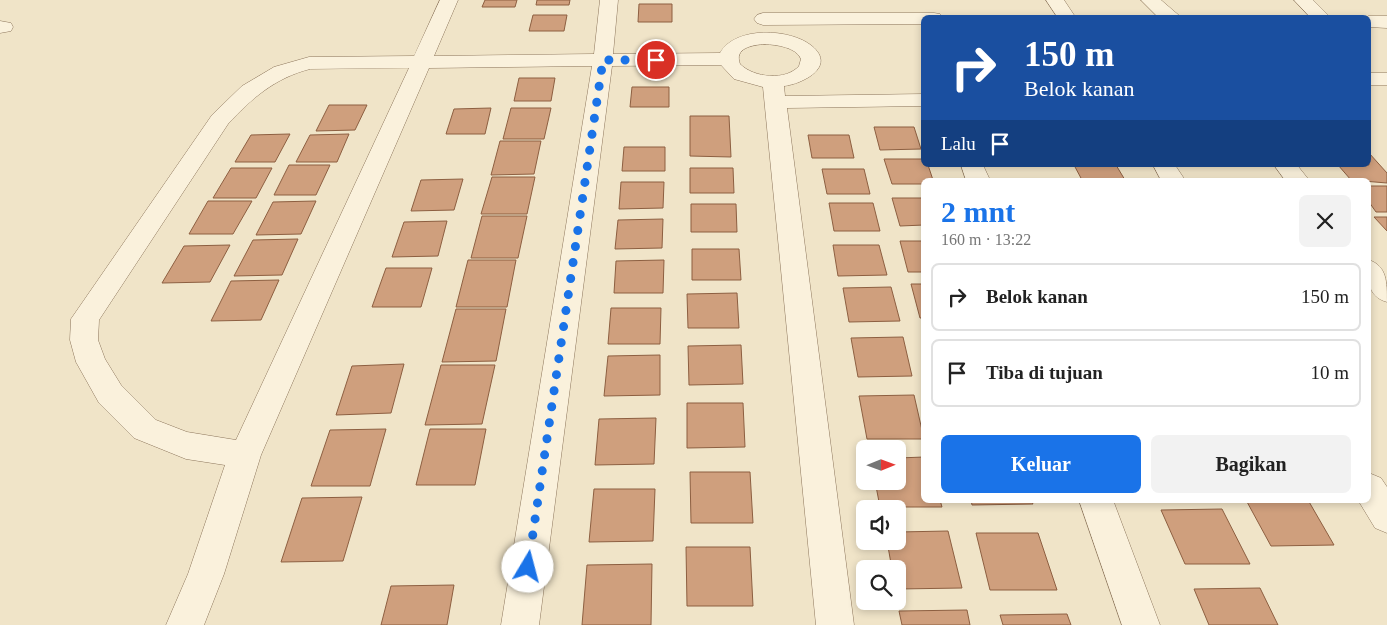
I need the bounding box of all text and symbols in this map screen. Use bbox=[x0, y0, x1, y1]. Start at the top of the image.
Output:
icon: right bbox=[941, 35, 1006, 100]
text: 150 m bbox=[1024, 35, 1114, 74]
pin bbox=[635, 39, 677, 81]
icon: arrive bbox=[642, 46, 670, 74]
text: Belok kanan bbox=[1024, 76, 1135, 101]
icon: arrive bbox=[986, 130, 1014, 158]
text: Lalu bbox=[941, 133, 976, 154]
text: 2 mnt bbox=[941, 195, 1015, 228]
button: close bbox=[1299, 195, 1351, 247]
text: 160 m · 13:22 bbox=[941, 231, 1031, 248]
icon: right bbox=[943, 283, 971, 311]
text: Belok kanan bbox=[986, 286, 1088, 307]
text: 150 m bbox=[1301, 286, 1349, 307]
icon: arrive bbox=[943, 359, 971, 387]
text: Tiba di tujuan bbox=[986, 362, 1103, 383]
text: 10 m bbox=[1310, 362, 1349, 383]
button: Keluar bbox=[941, 435, 1141, 493]
button: Bagikan bbox=[1151, 435, 1351, 493]
north arrow bbox=[856, 440, 906, 490]
map controls bbox=[856, 440, 906, 610]
button: sound bbox=[856, 500, 906, 550]
position arrow bbox=[501, 540, 553, 592]
button: search bbox=[856, 560, 906, 610]

